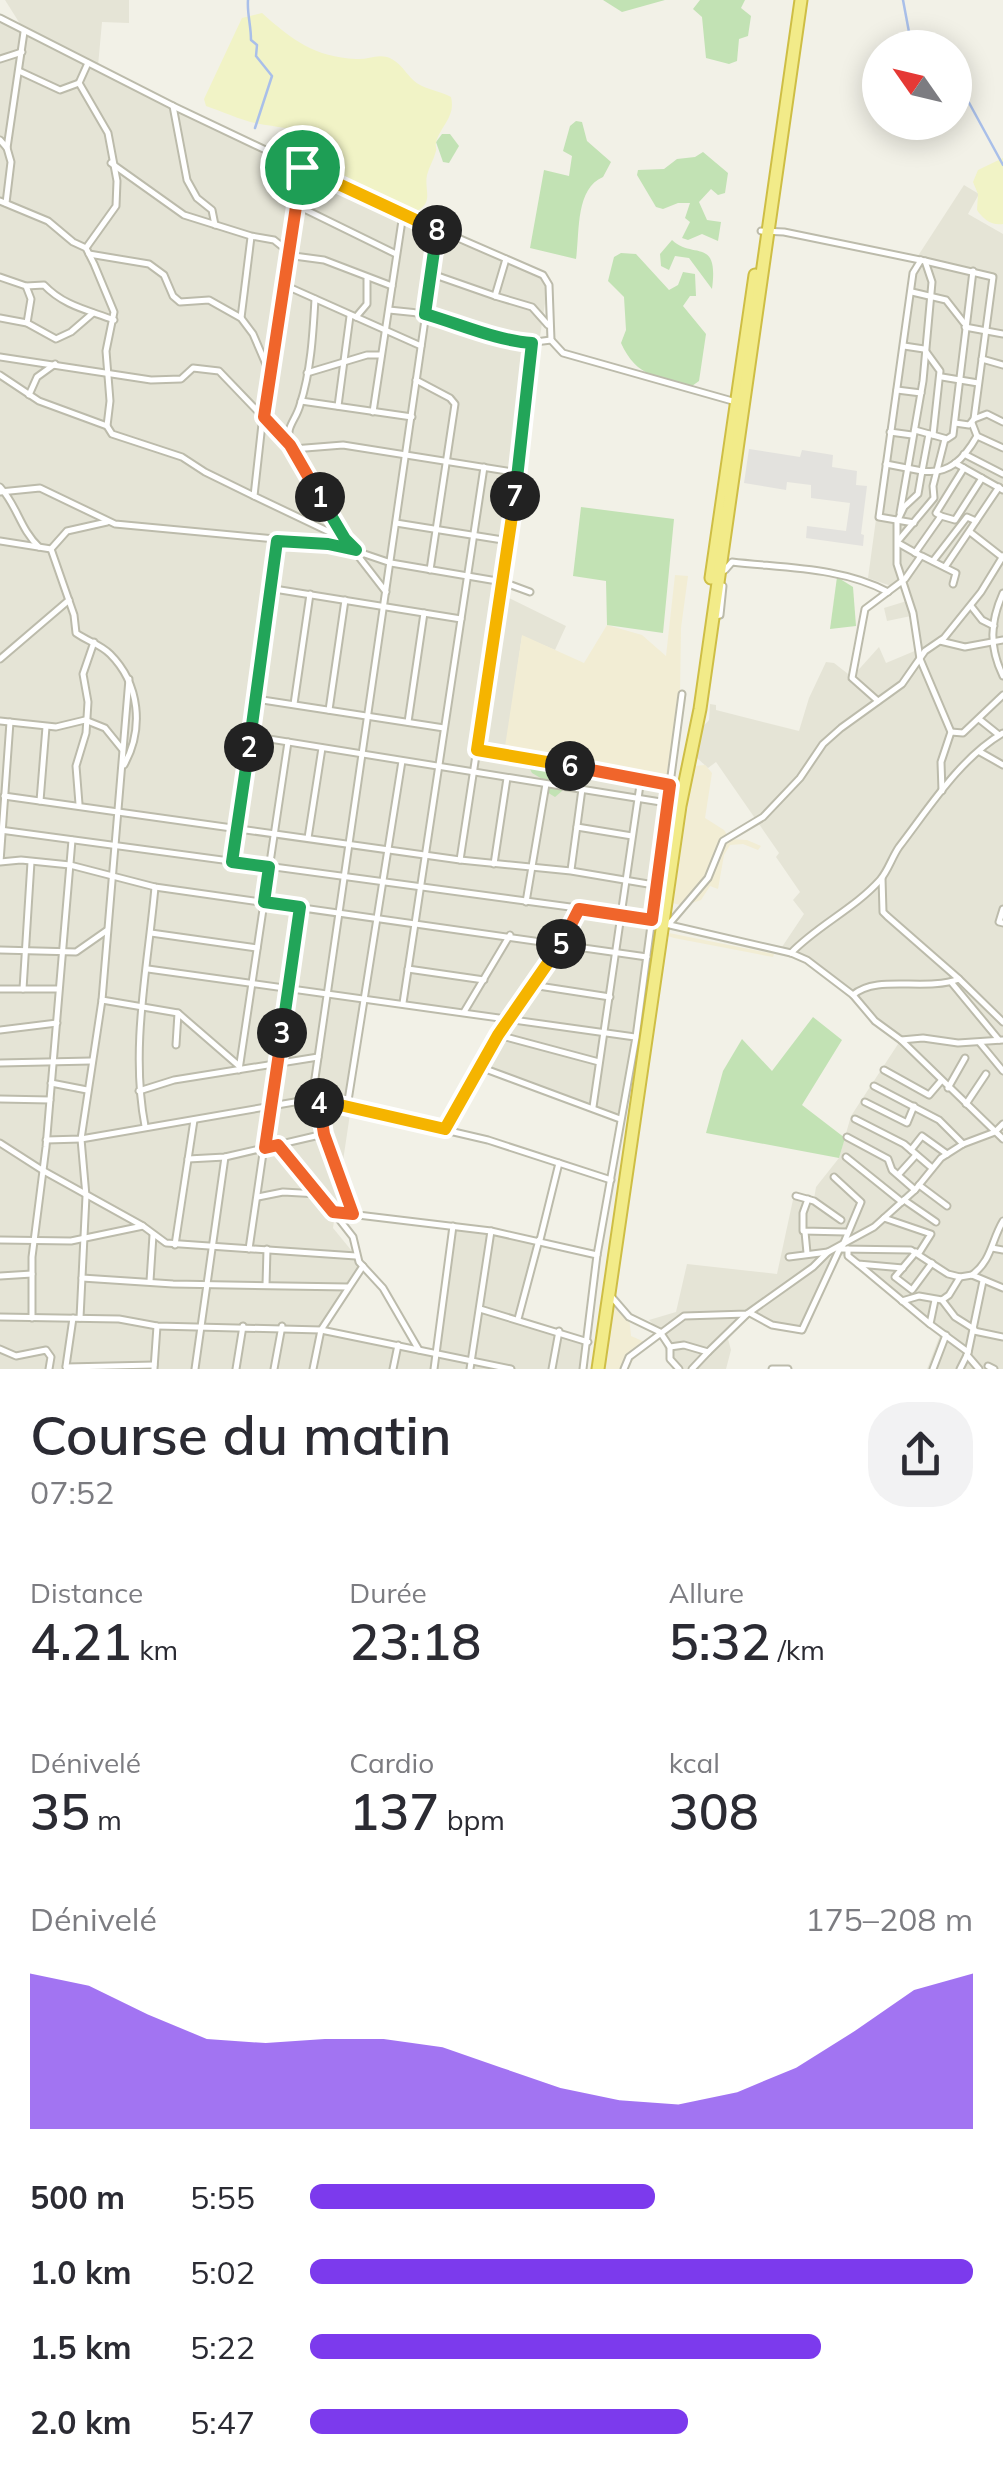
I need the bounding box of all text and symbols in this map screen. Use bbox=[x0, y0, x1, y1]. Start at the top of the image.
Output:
north arrow bbox=[862, 30, 972, 140]
map controls bbox=[862, 30, 972, 140]
pin bbox=[260, 125, 345, 210]
icon: arrive bbox=[275, 140, 330, 195]
pin: 8 bbox=[412, 205, 462, 255]
text: 8 bbox=[429, 212, 445, 247]
pin: 7 bbox=[490, 471, 540, 521]
pin: 1 bbox=[295, 472, 345, 522]
text: 7 bbox=[507, 478, 523, 513]
text: 1 bbox=[312, 479, 328, 514]
pin: 2 bbox=[224, 722, 274, 772]
text: 2 bbox=[241, 729, 257, 764]
pin: 6 bbox=[545, 741, 595, 791]
text: 6 bbox=[562, 748, 578, 783]
pin: 5 bbox=[536, 919, 586, 969]
text: 5 bbox=[553, 926, 569, 961]
pin: 3 bbox=[257, 1008, 307, 1058]
text: 3 bbox=[274, 1015, 290, 1050]
pin: 4 bbox=[294, 1078, 344, 1128]
text: 4 bbox=[311, 1085, 327, 1120]
text: Course du matin bbox=[30, 1400, 452, 1469]
button: share bbox=[868, 1402, 973, 1507]
text: 07:52 bbox=[30, 1472, 114, 1512]
text: Distance bbox=[30, 1575, 143, 1610]
text: Durée bbox=[349, 1575, 427, 1610]
text: Allure bbox=[669, 1575, 744, 1610]
text: 4.21 bbox=[30, 1610, 132, 1673]
text: 23:18 bbox=[349, 1610, 481, 1673]
text: 5:32 bbox=[669, 1610, 771, 1673]
text: km bbox=[132, 1632, 178, 1667]
text: /km bbox=[771, 1632, 825, 1667]
text: Dénivelé bbox=[30, 1745, 141, 1780]
text: Cardio bbox=[349, 1745, 434, 1780]
text: kcal bbox=[669, 1745, 720, 1780]
text: 35 bbox=[30, 1780, 90, 1843]
text: 137 bbox=[349, 1780, 439, 1843]
text: 308 bbox=[669, 1780, 759, 1843]
text: m bbox=[90, 1802, 122, 1837]
text: bpm bbox=[439, 1802, 505, 1837]
text: Dénivelé bbox=[30, 1899, 157, 1939]
text: 175–208 m bbox=[805, 1899, 973, 1939]
text: 500 m bbox=[30, 2177, 125, 2217]
text: 5:55 bbox=[190, 2177, 255, 2217]
text: 1.0 km bbox=[30, 2252, 132, 2292]
text: 5:02 bbox=[190, 2252, 255, 2292]
text: 1.5 km bbox=[30, 2327, 132, 2367]
text: 5:22 bbox=[190, 2327, 255, 2367]
text: 2.0 km bbox=[30, 2402, 132, 2442]
text: 5:47 bbox=[190, 2402, 255, 2442]

